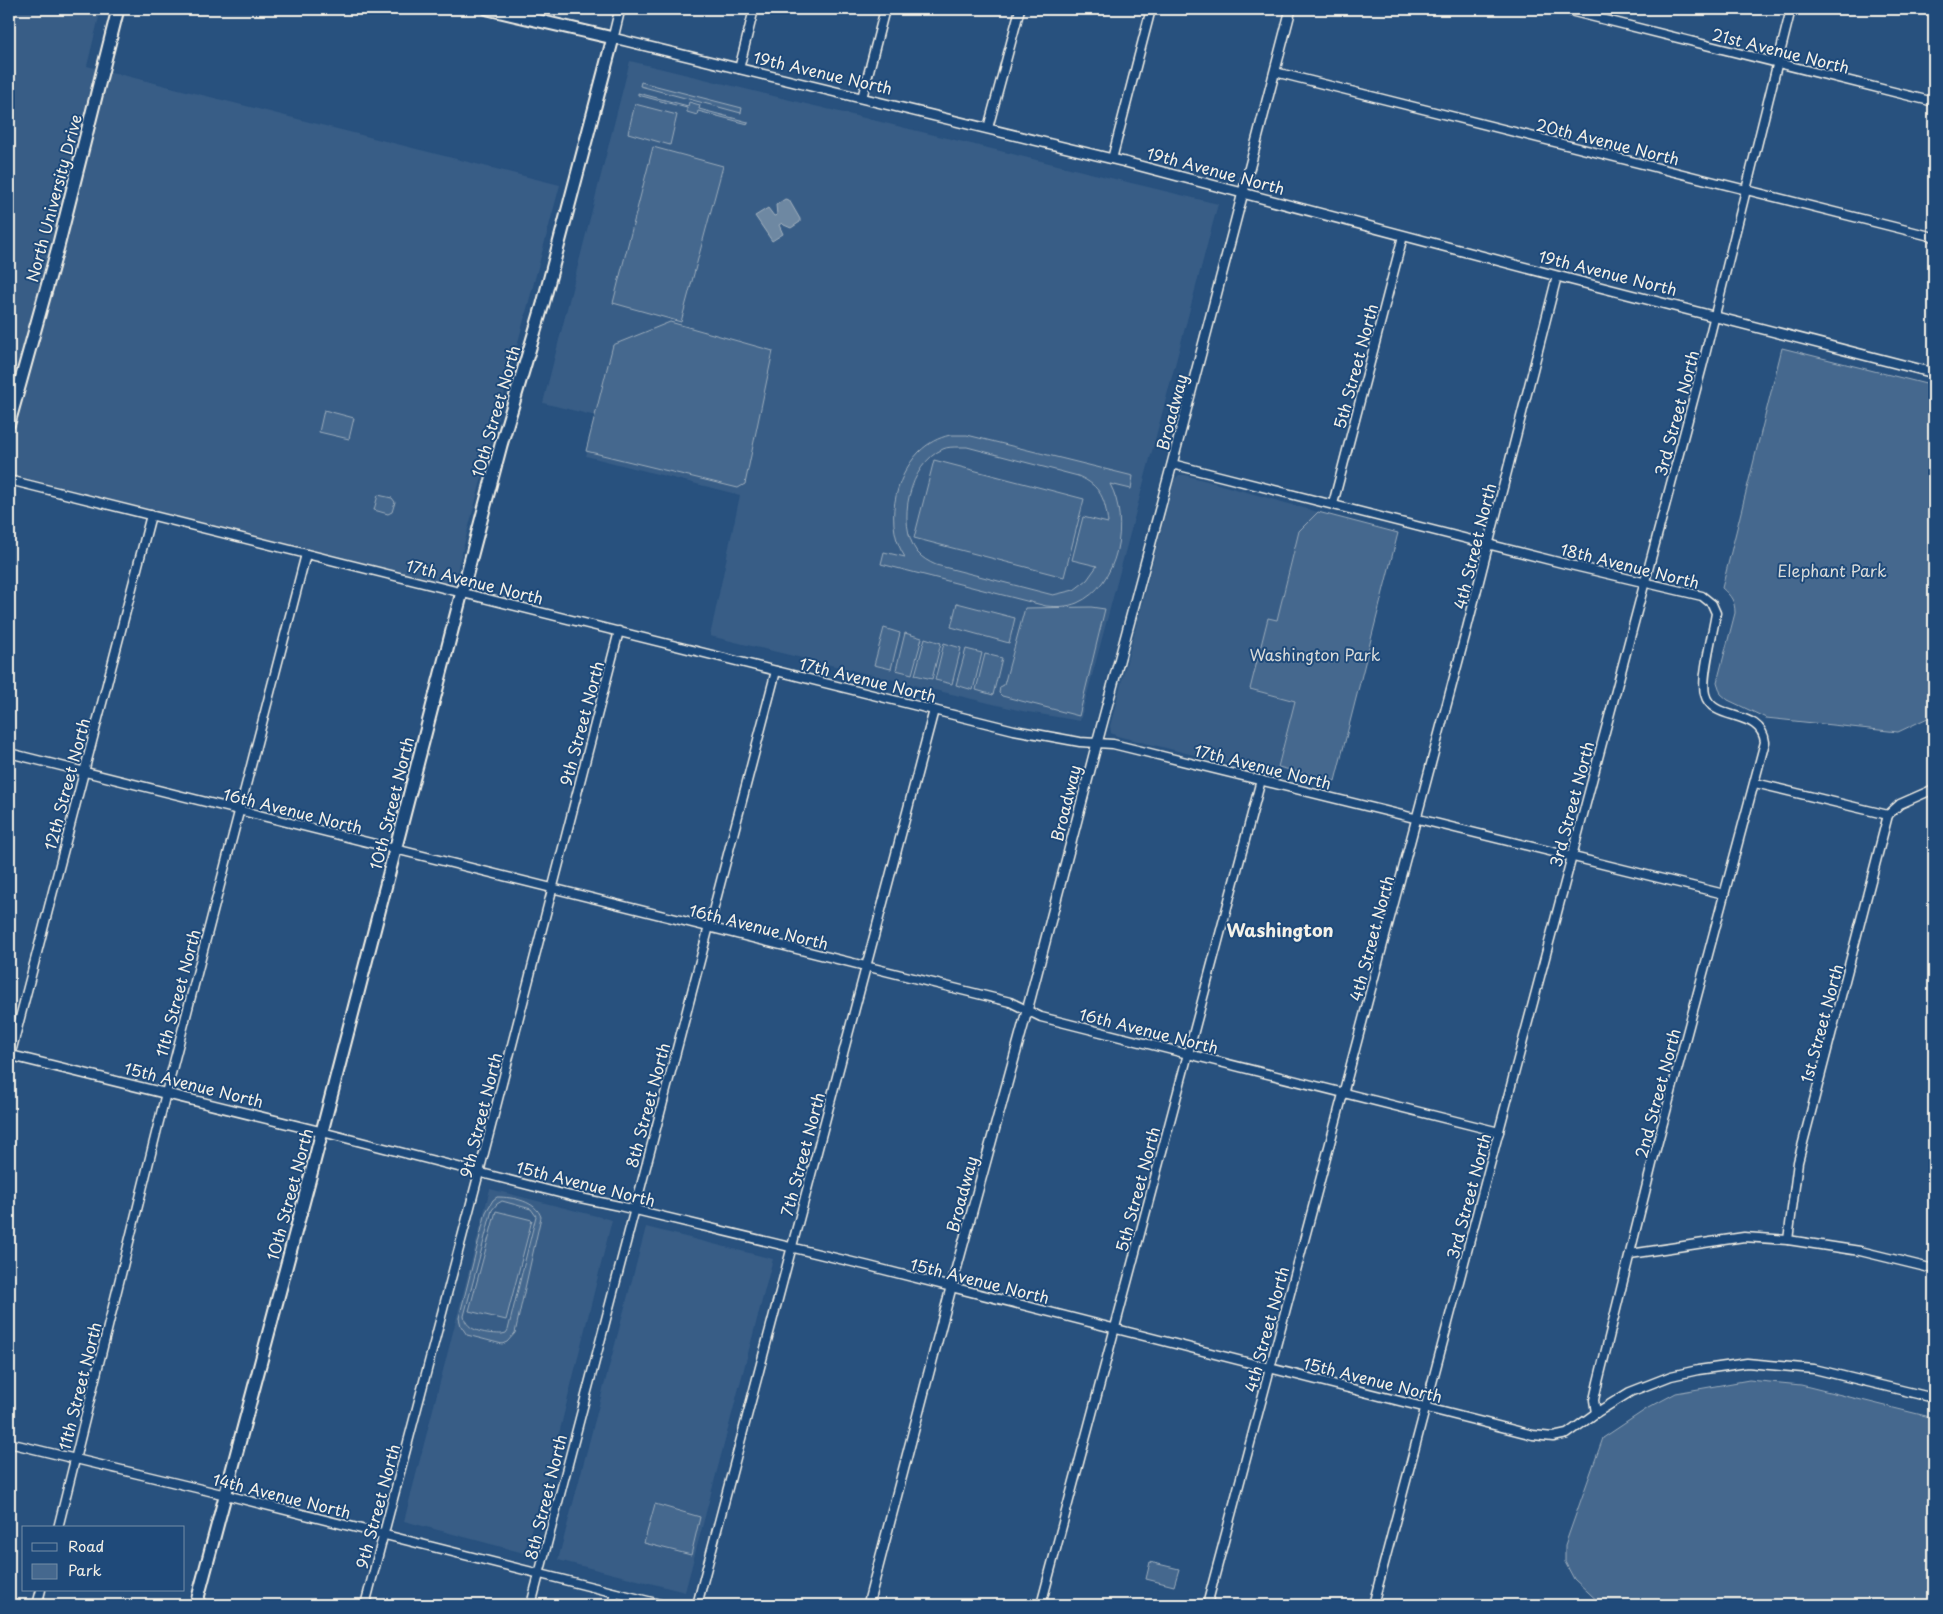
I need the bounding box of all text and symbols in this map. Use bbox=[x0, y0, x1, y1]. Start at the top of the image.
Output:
street label: 21st Avenue North bbox=[1710, 21, 1852, 79]
street label: 19th Avenue North bbox=[751, 44, 895, 100]
street label: North University Drive bbox=[19, 111, 87, 285]
street label: 20th Avenue North bbox=[1534, 112, 1682, 170]
street label: 19th Avenue North bbox=[1144, 140, 1288, 200]
street label: 19th Avenue North bbox=[1536, 243, 1680, 301]
street label: 5th Street North bbox=[1327, 301, 1383, 431]
street label: 10th Street North bbox=[465, 342, 525, 480]
street label: 3rd Street North bbox=[1648, 347, 1704, 479]
street label: Broadway bbox=[1149, 371, 1193, 453]
street label: 4th Street North bbox=[1447, 480, 1501, 612]
street label: 18th Avenue North bbox=[1558, 536, 1702, 594]
street label: 17th Avenue North bbox=[404, 552, 546, 610]
park label: Elephant Park bbox=[1777, 558, 1887, 582]
park label: Washington Park bbox=[1250, 642, 1381, 666]
street label: 17th Avenue North bbox=[797, 650, 939, 708]
street label: 9th Street North bbox=[553, 658, 609, 788]
street label: 12th Street North bbox=[37, 715, 95, 853]
street label: 10th Street North bbox=[363, 734, 419, 872]
street label: 17th Avenue North bbox=[1192, 737, 1334, 795]
street label: 3rd Street North bbox=[1543, 738, 1599, 870]
street label: Broadway bbox=[1044, 762, 1086, 844]
street label: 16th Avenue North bbox=[221, 781, 365, 839]
street label: 4th Street North bbox=[1343, 873, 1399, 1003]
street label: 16th Avenue North bbox=[687, 897, 831, 955]
district label: Washington bbox=[1226, 916, 1334, 943]
street label: 11th Street North bbox=[148, 926, 206, 1060]
street label: 1st Street North bbox=[1794, 961, 1848, 1085]
street label: 16th Avenue North bbox=[1077, 1001, 1221, 1059]
street label: 2nd Street North bbox=[1628, 1026, 1686, 1160]
street label: 8th Street North bbox=[619, 1040, 675, 1170]
street label: 9th Street North bbox=[453, 1050, 507, 1180]
street label: 15th Avenue North bbox=[122, 1055, 266, 1113]
street label: 7th Street North bbox=[774, 1089, 830, 1219]
street label: 5th Street North bbox=[1109, 1124, 1165, 1254]
street label: 10th Street North bbox=[260, 1125, 318, 1263]
street label: 3rd Street North bbox=[1440, 1130, 1496, 1262]
street label: Broadway bbox=[939, 1153, 983, 1235]
street label: 15th Avenue North bbox=[514, 1154, 658, 1212]
street label: 15th Avenue North bbox=[908, 1251, 1052, 1309]
street label: 4th Street North bbox=[1238, 1264, 1294, 1394]
street label: 11th Street North bbox=[51, 1319, 107, 1453]
street label: 15th Avenue North bbox=[1301, 1350, 1445, 1408]
street label: 8th Street North bbox=[518, 1432, 572, 1562]
street label: 9th Street North bbox=[349, 1441, 405, 1571]
street label: 14th Avenue North bbox=[210, 1466, 354, 1524]
legend bbox=[22, 1526, 185, 1592]
text: Road bbox=[68, 1534, 104, 1557]
text: Park bbox=[68, 1558, 102, 1581]

